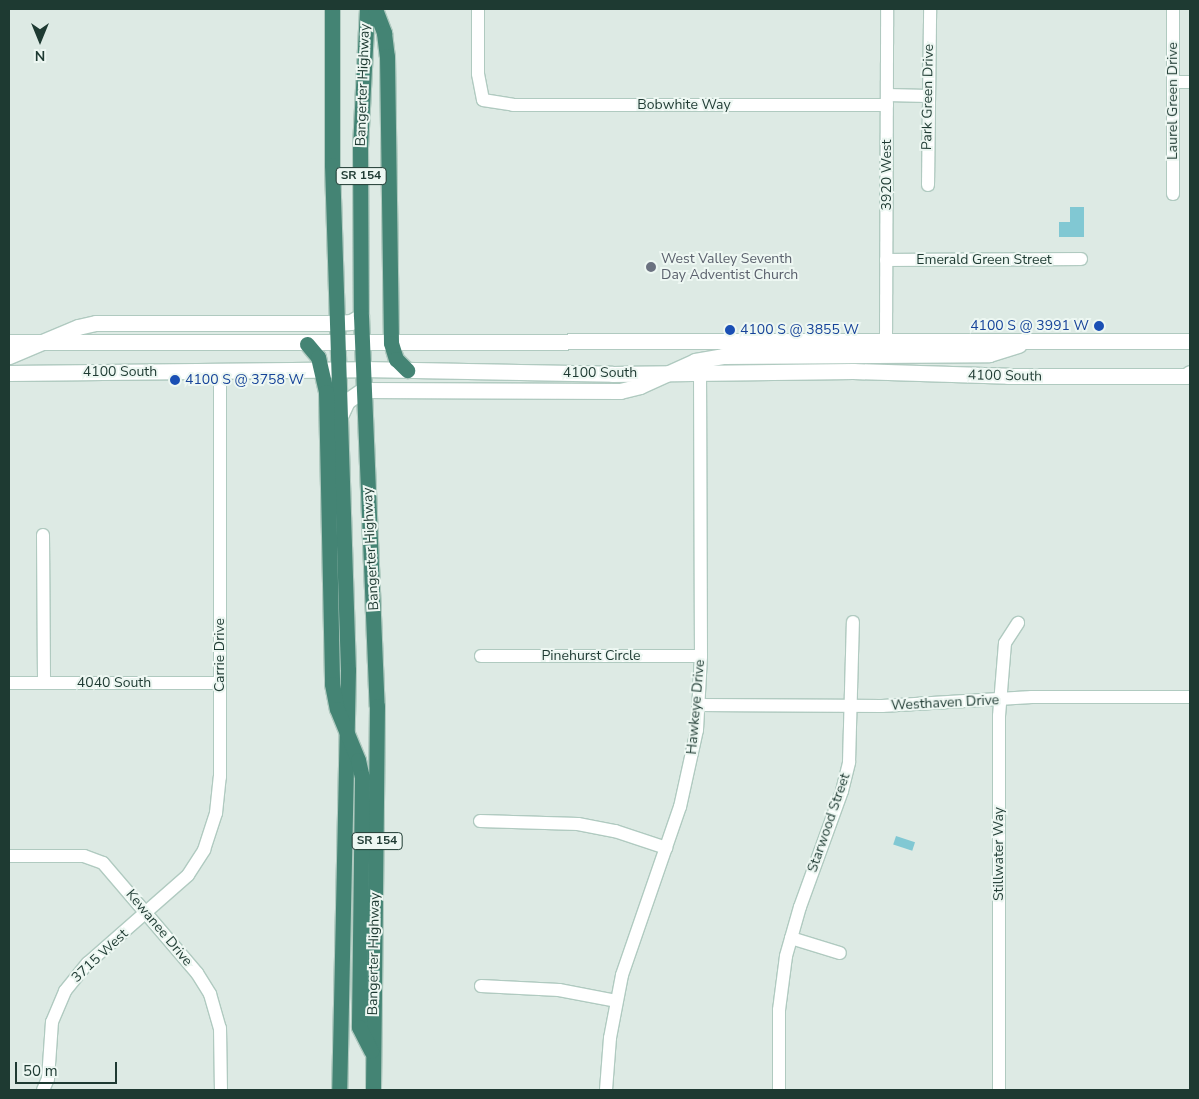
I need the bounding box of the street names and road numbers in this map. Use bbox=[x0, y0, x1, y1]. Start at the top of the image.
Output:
street label: Bangerter Highway bbox=[352, 23, 374, 147]
street label: Laurel Green Drive bbox=[1165, 42, 1181, 160]
street label: Park Green Drive bbox=[919, 44, 937, 150]
street label: Bobwhite Way bbox=[637, 97, 731, 113]
street label: 3920 West bbox=[879, 140, 895, 210]
road number: SR 154 bbox=[335, 167, 387, 186]
street label: Emerald Green Street bbox=[916, 252, 1052, 268]
street label: 4100 South bbox=[83, 364, 157, 380]
street label: 4100 South bbox=[563, 365, 637, 381]
street label: 4100 South bbox=[968, 367, 1042, 385]
street label: Bangerter Highway bbox=[359, 487, 383, 611]
street label: Carrie Drive bbox=[212, 618, 228, 692]
street label: Pinehurst Circle bbox=[541, 648, 641, 664]
street label: Hawkeye Drive bbox=[683, 659, 709, 755]
street label: 4040 South bbox=[77, 675, 151, 691]
street label: Westhaven Drive bbox=[891, 692, 999, 714]
street label: Starwood Street bbox=[804, 771, 854, 875]
street label: Stillwater Way bbox=[991, 807, 1007, 901]
road number: SR 154 bbox=[351, 831, 403, 850]
street label: Kewanee Drive bbox=[122, 886, 196, 970]
street label: Bangerter Highway bbox=[365, 892, 383, 1016]
street label: 3715 West bbox=[68, 926, 132, 986]

